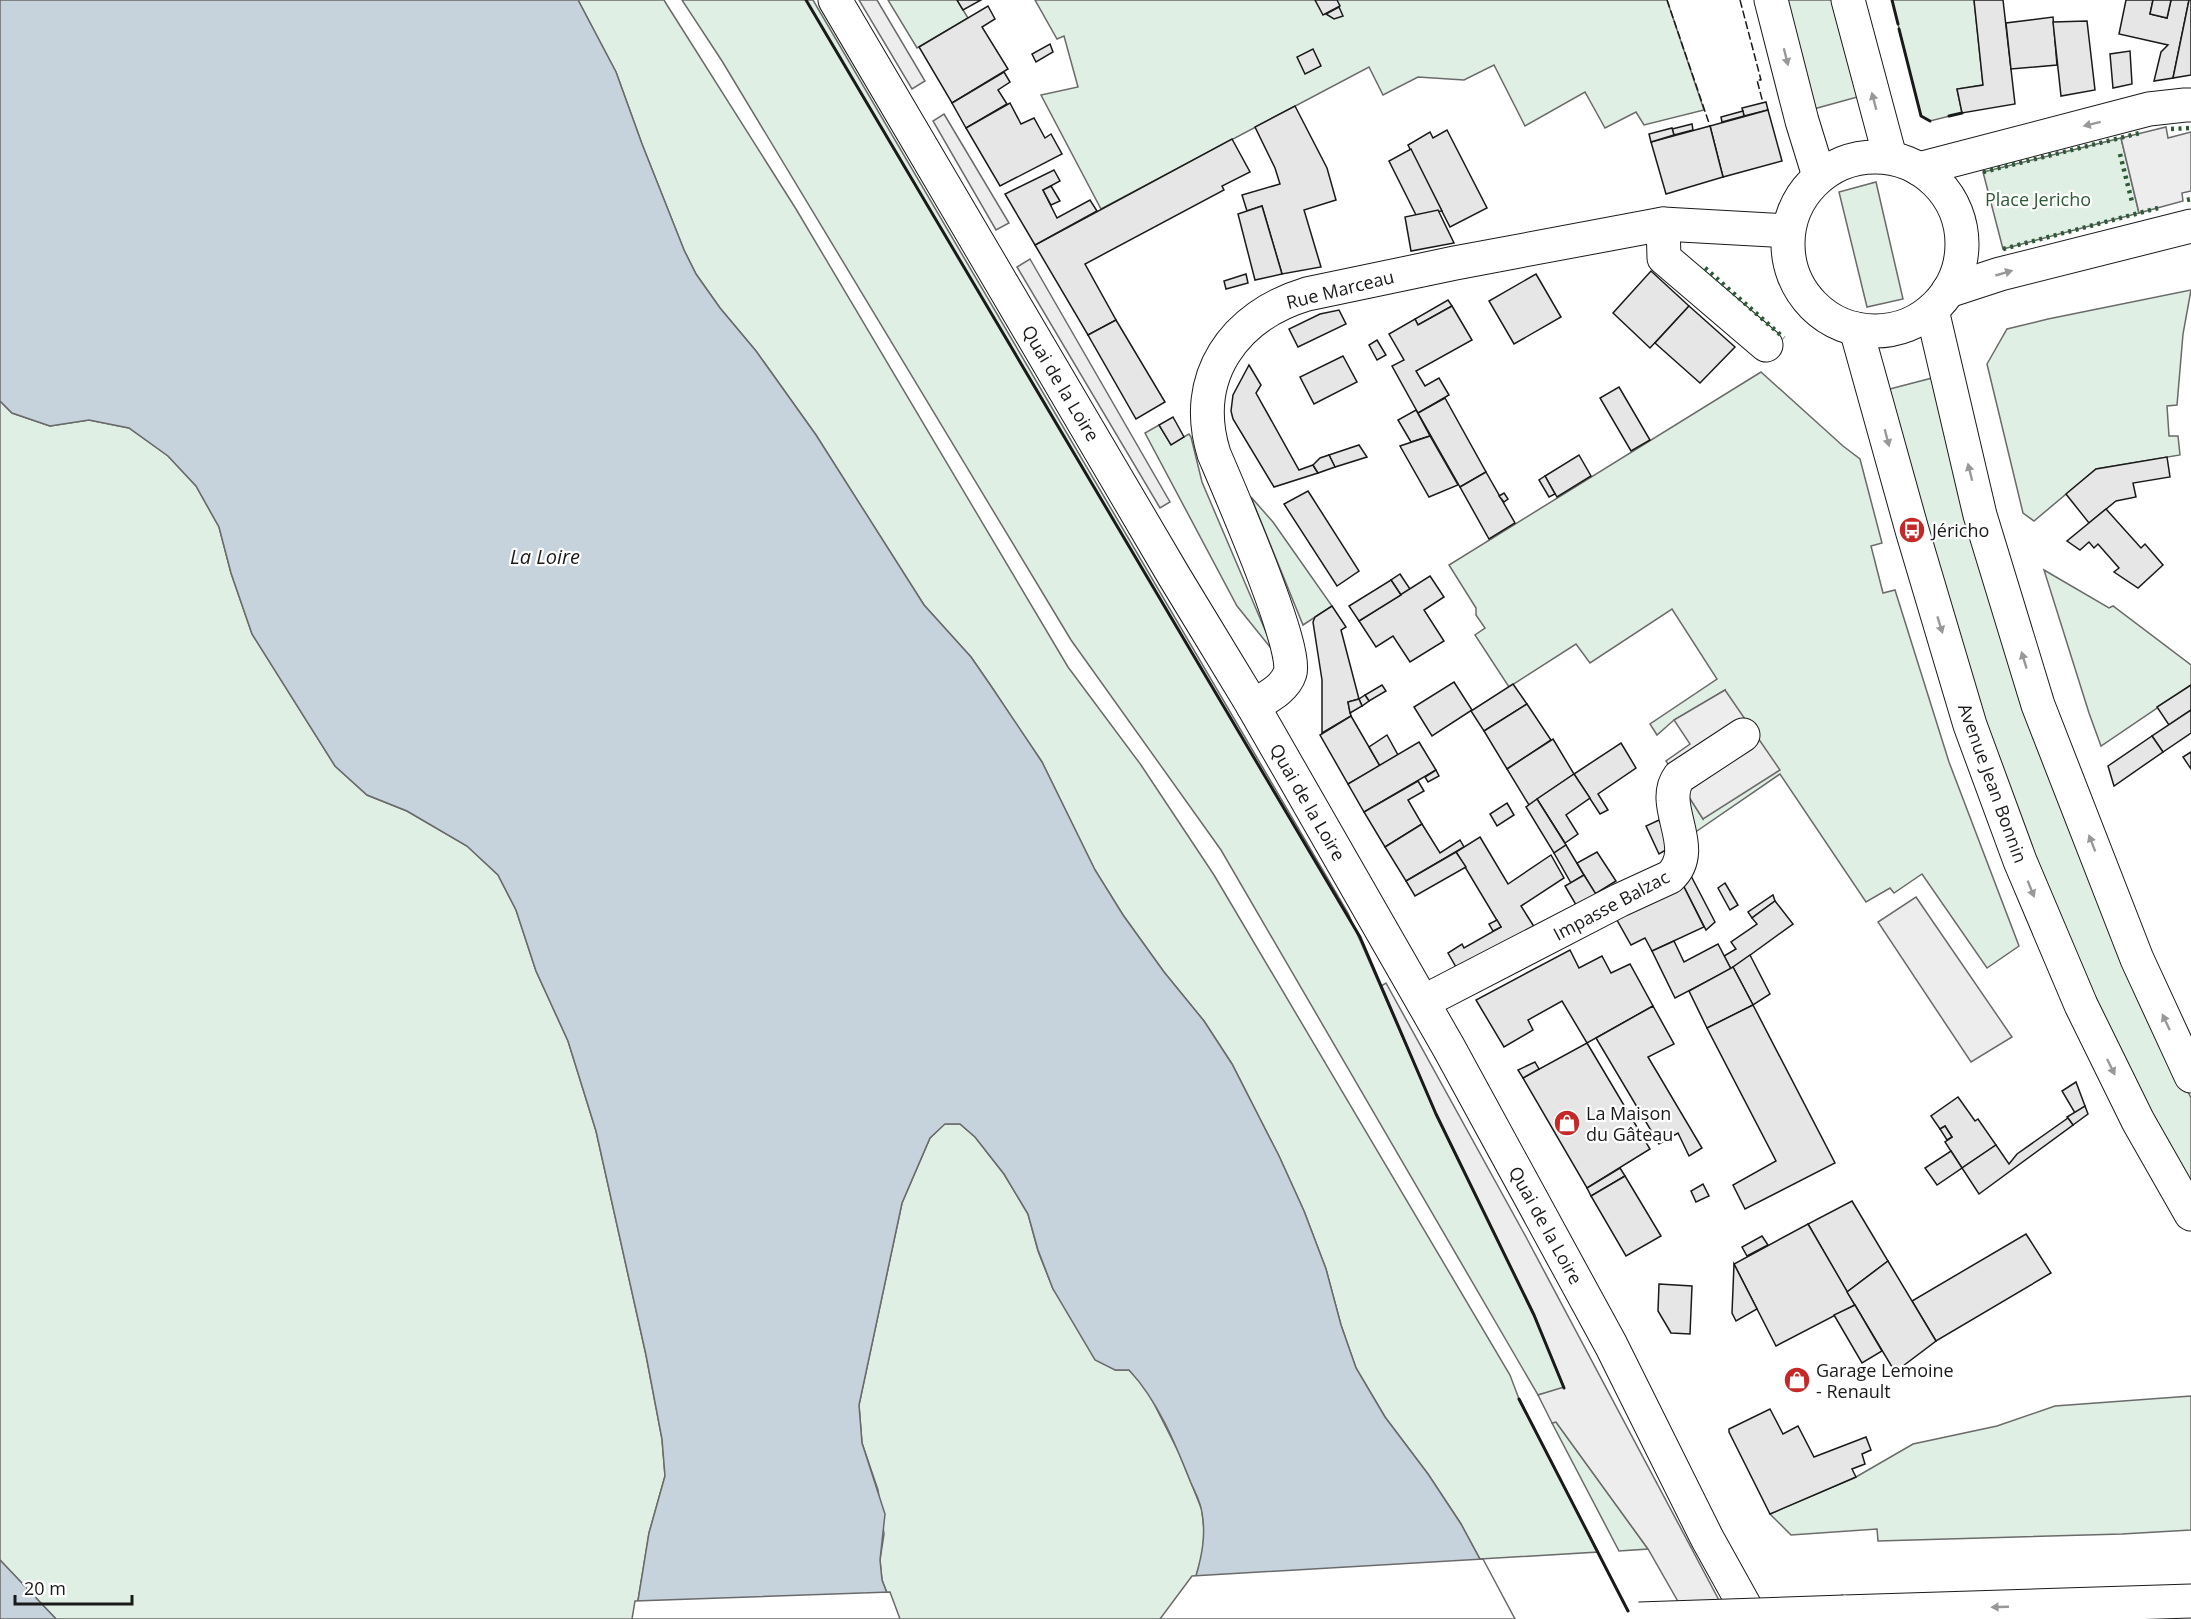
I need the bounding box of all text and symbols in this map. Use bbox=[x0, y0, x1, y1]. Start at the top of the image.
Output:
one-way arrow bbox=[1781, 48, 1791, 66]
one-way arrow bbox=[1869, 92, 1879, 110]
one-way arrow bbox=[2083, 120, 2101, 130]
park label: Place Jericho bbox=[1985, 187, 2091, 211]
street label: Rue Marceau bbox=[1284, 264, 1396, 314]
one-way arrow bbox=[1995, 268, 2013, 277]
street label: Quai de la Loire bbox=[1017, 320, 1105, 446]
one-way arrow bbox=[1883, 429, 1892, 447]
one-way arrow bbox=[1965, 463, 1974, 482]
bus stop icon: Jéricho bbox=[1897, 515, 1927, 545]
place label: Jéricho bbox=[1930, 518, 1989, 542]
water label: La Loire bbox=[510, 543, 580, 570]
one-way arrow bbox=[1936, 616, 1945, 634]
one-way arrow bbox=[2019, 650, 2028, 668]
street label: Avenue Jean Bonnin bbox=[1953, 700, 2033, 866]
street label: Quai de la Loire bbox=[1265, 739, 1351, 865]
one-way arrow bbox=[2086, 833, 2096, 851]
street label: Impasse Balzac bbox=[1549, 864, 1673, 946]
one-way arrow bbox=[2027, 880, 2036, 898]
one-way arrow bbox=[2162, 1014, 2171, 1031]
one-way arrow bbox=[2107, 1058, 2116, 1075]
place label: La Maison du Gâteau bbox=[1586, 1101, 1673, 1146]
shop icon: La Maison du Gâteau bbox=[1552, 1108, 1582, 1138]
street label: Quai de la Loire bbox=[1504, 1162, 1588, 1288]
place label: Garage Lemoine - Renault bbox=[1816, 1358, 1954, 1403]
shop icon: Garage Lemoine - Renault bbox=[1782, 1365, 1812, 1395]
scale bar bbox=[15, 1568, 132, 1606]
text: 20 m bbox=[24, 1576, 66, 1600]
one-way arrow bbox=[1990, 1602, 2009, 1612]

